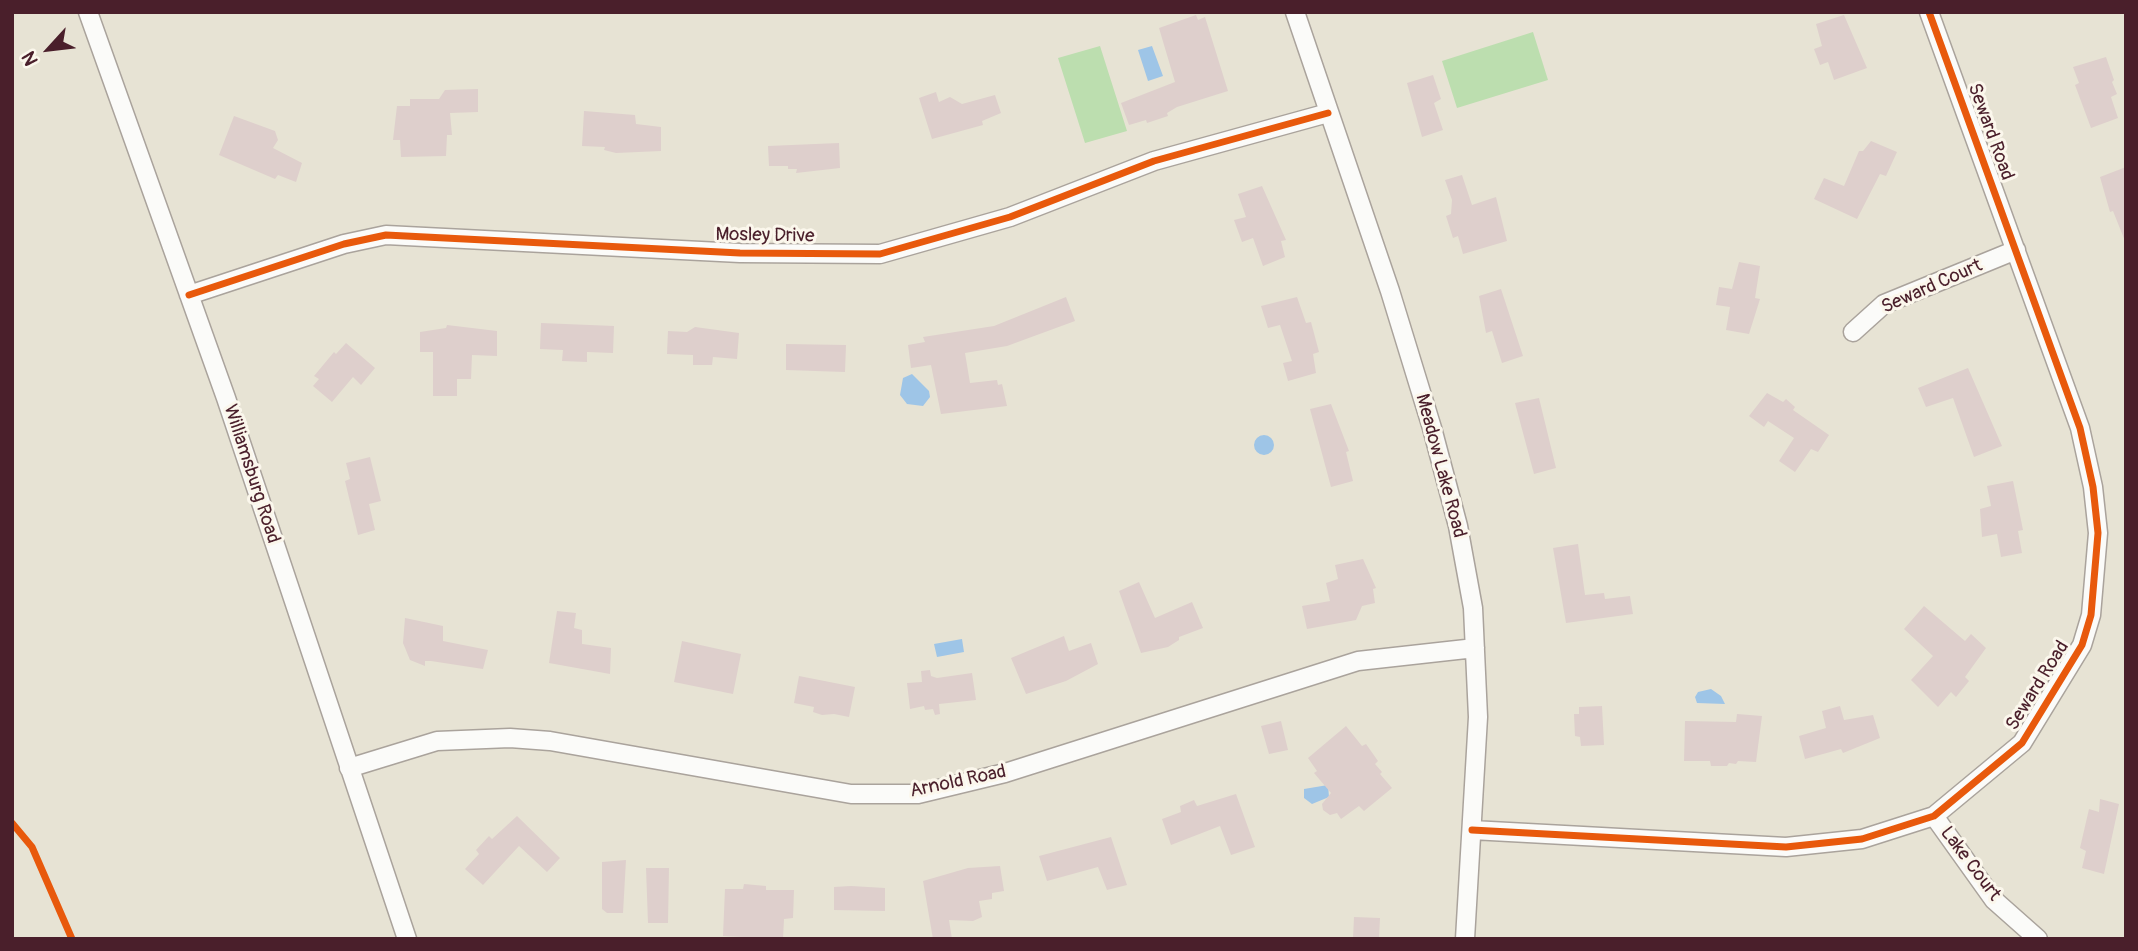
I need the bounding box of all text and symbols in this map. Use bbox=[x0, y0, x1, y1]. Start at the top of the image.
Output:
north arrow bbox=[14, 14, 84, 84]
text: N bbox=[17, 47, 44, 70]
street label: Seward Road bbox=[1962, 81, 2018, 183]
street label: Mosley Drive bbox=[715, 224, 815, 248]
street label: Seward Court bbox=[1878, 255, 1986, 319]
street label: Meadow Lake Road bbox=[1410, 392, 1470, 540]
street label: Williamsburg Road bbox=[218, 402, 284, 546]
street label: Seward Road bbox=[2001, 637, 2075, 735]
street label: Arnold Road bbox=[908, 761, 1008, 803]
street label: Lake Court bbox=[1935, 822, 2005, 906]

